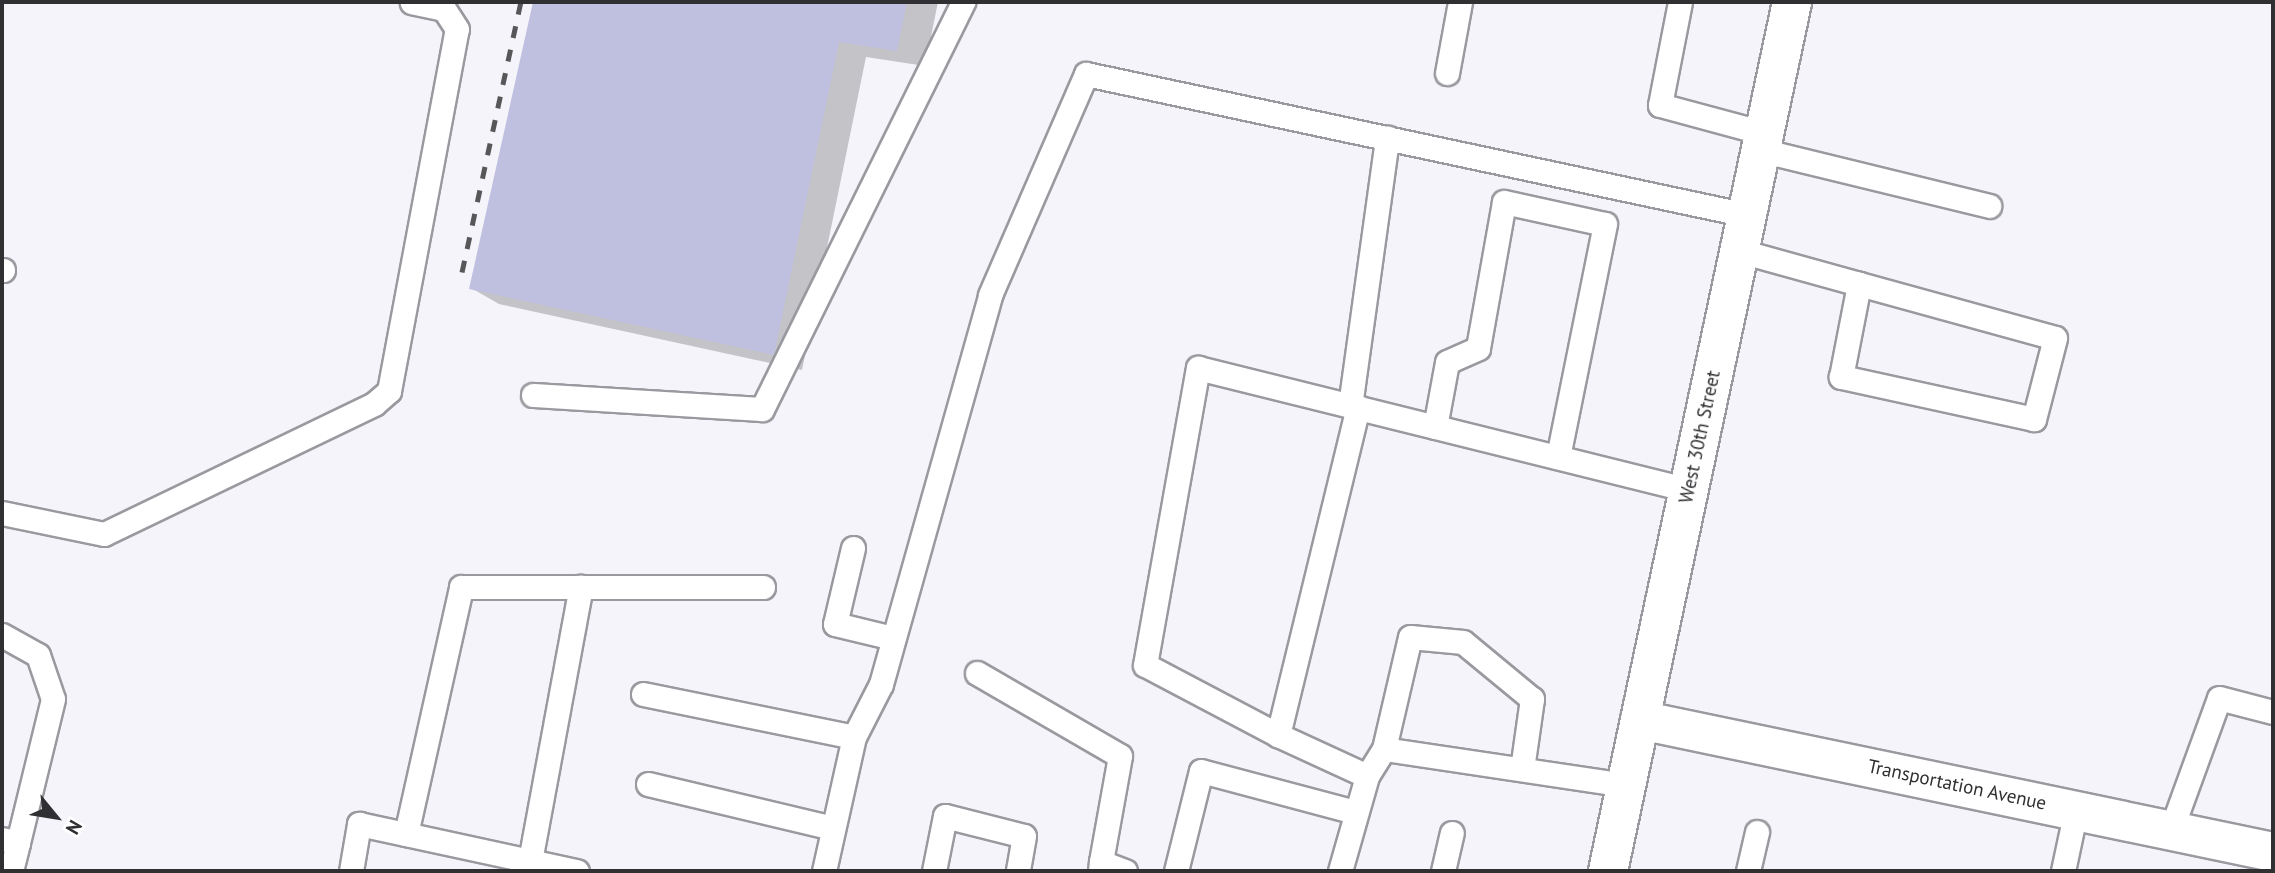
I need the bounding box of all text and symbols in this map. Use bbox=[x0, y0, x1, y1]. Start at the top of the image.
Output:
street label: West 30th Street bbox=[1675, 368, 1725, 506]
street label: Transportation Avenue bbox=[1865, 755, 2049, 815]
north arrow bbox=[21, 782, 91, 852]
text: N bbox=[61, 816, 88, 839]

